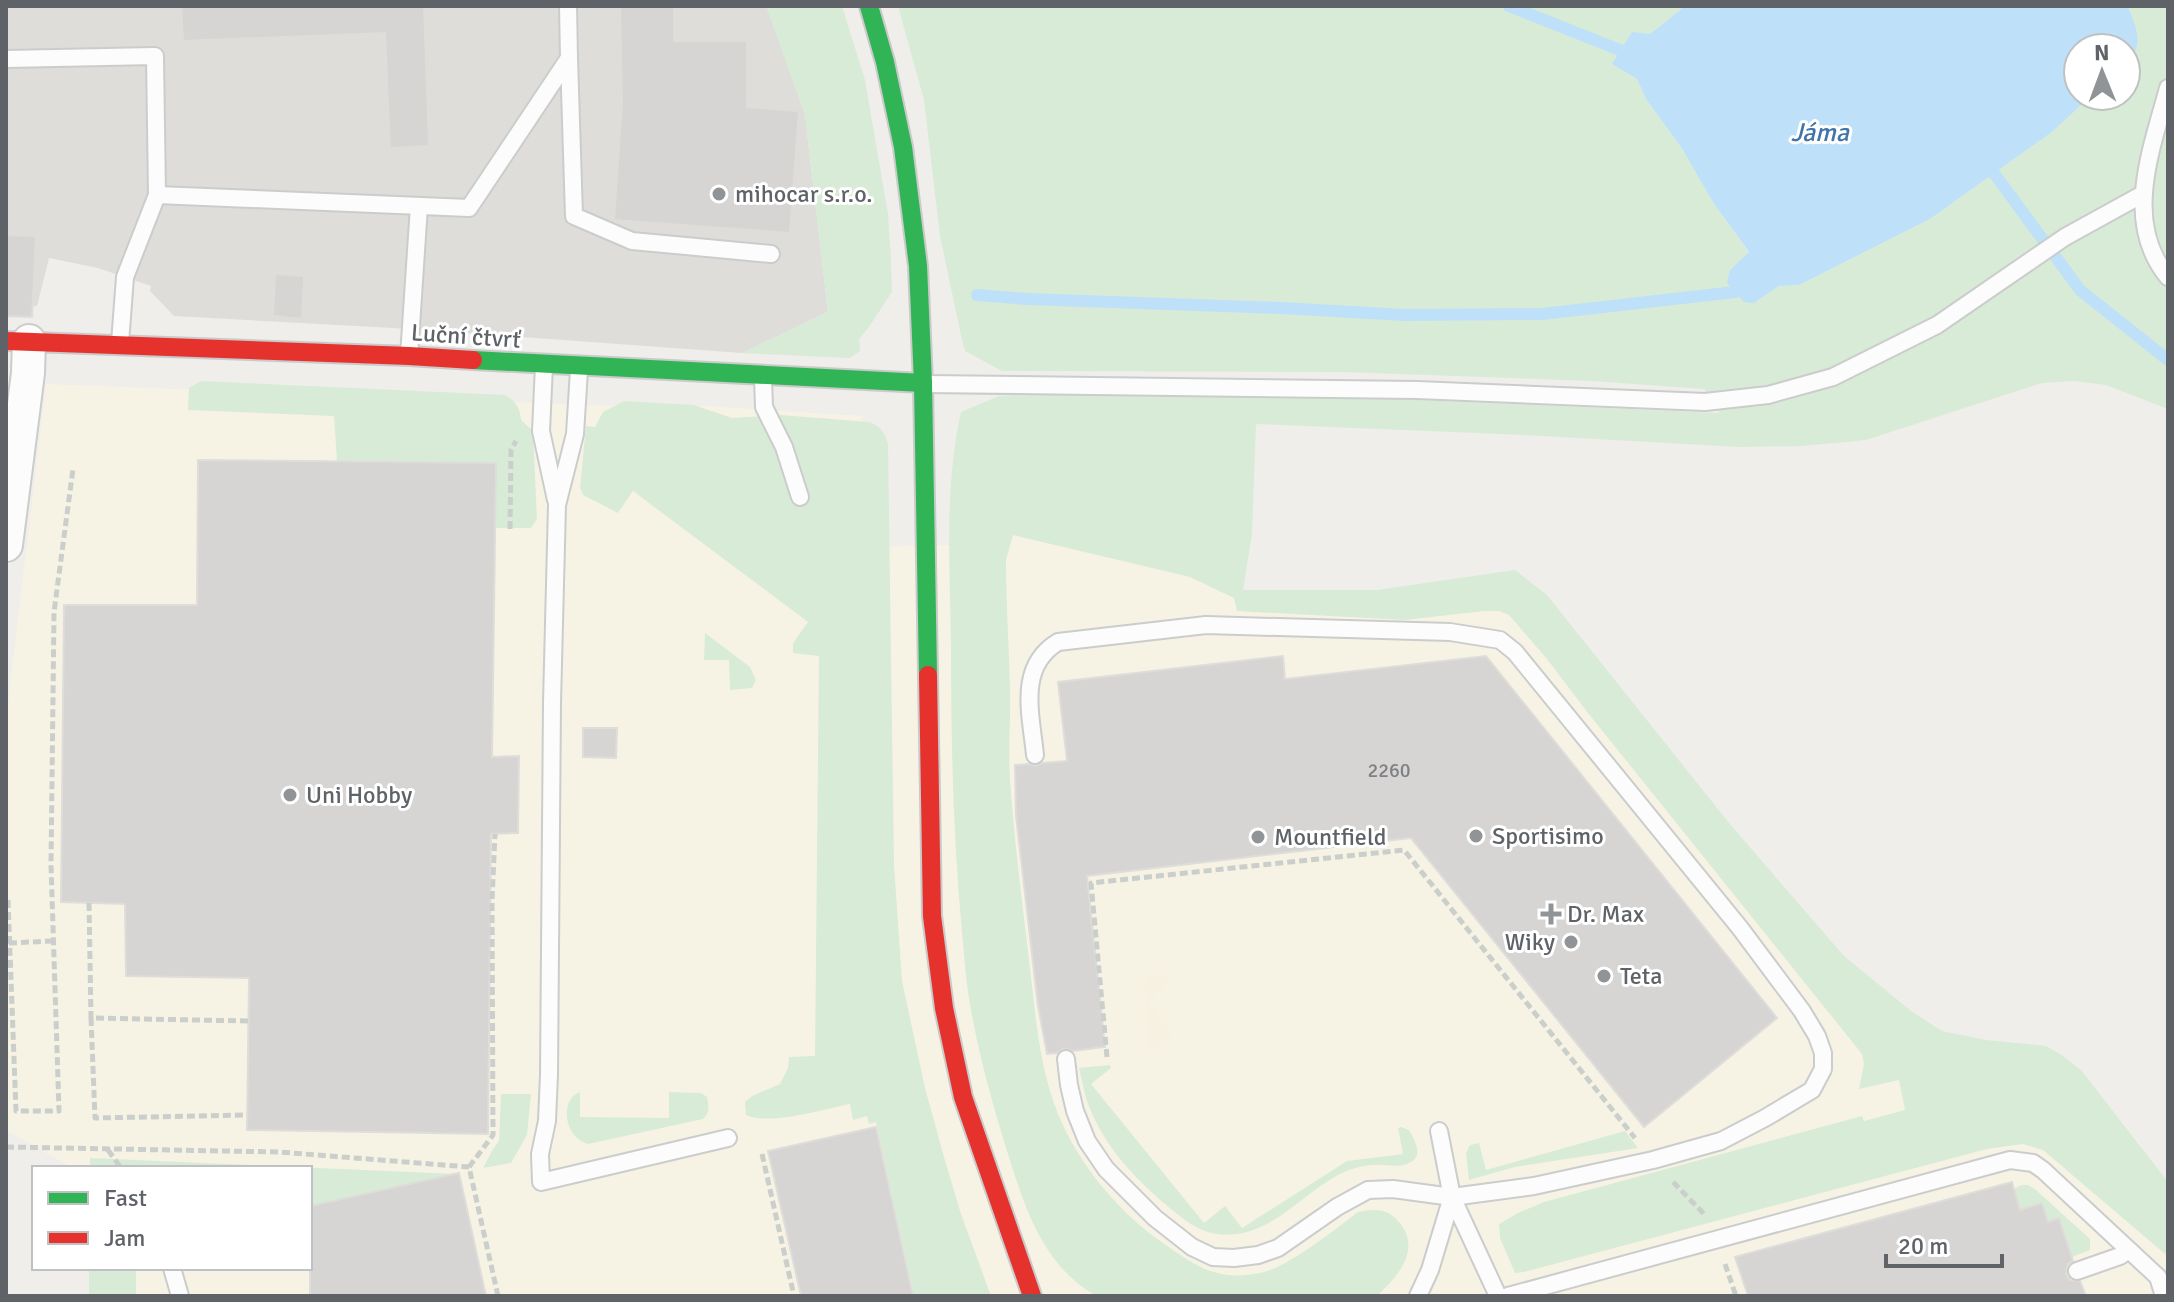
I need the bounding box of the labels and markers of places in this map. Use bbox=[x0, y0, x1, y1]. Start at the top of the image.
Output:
place label: mihocar s.r.o. bbox=[735, 179, 873, 209]
marker: mihocar s.r.o. bbox=[710, 185, 728, 203]
place label: Uni Hobby bbox=[306, 780, 412, 810]
marker: Uni Hobby bbox=[281, 786, 299, 804]
place label: Sportisimo bbox=[1492, 821, 1604, 851]
place label: Mountfield bbox=[1274, 822, 1387, 852]
marker: Sportisimo bbox=[1467, 827, 1485, 845]
marker: Mountfield bbox=[1249, 828, 1267, 846]
place label: Dr. Max bbox=[1567, 899, 1644, 929]
marker: Dr. Max bbox=[1542, 905, 1560, 923]
place label: Wiky bbox=[1505, 927, 1555, 957]
marker: Wiky bbox=[1562, 933, 1580, 951]
place label: Teta bbox=[1620, 961, 1662, 991]
marker: Teta bbox=[1595, 967, 1613, 985]

